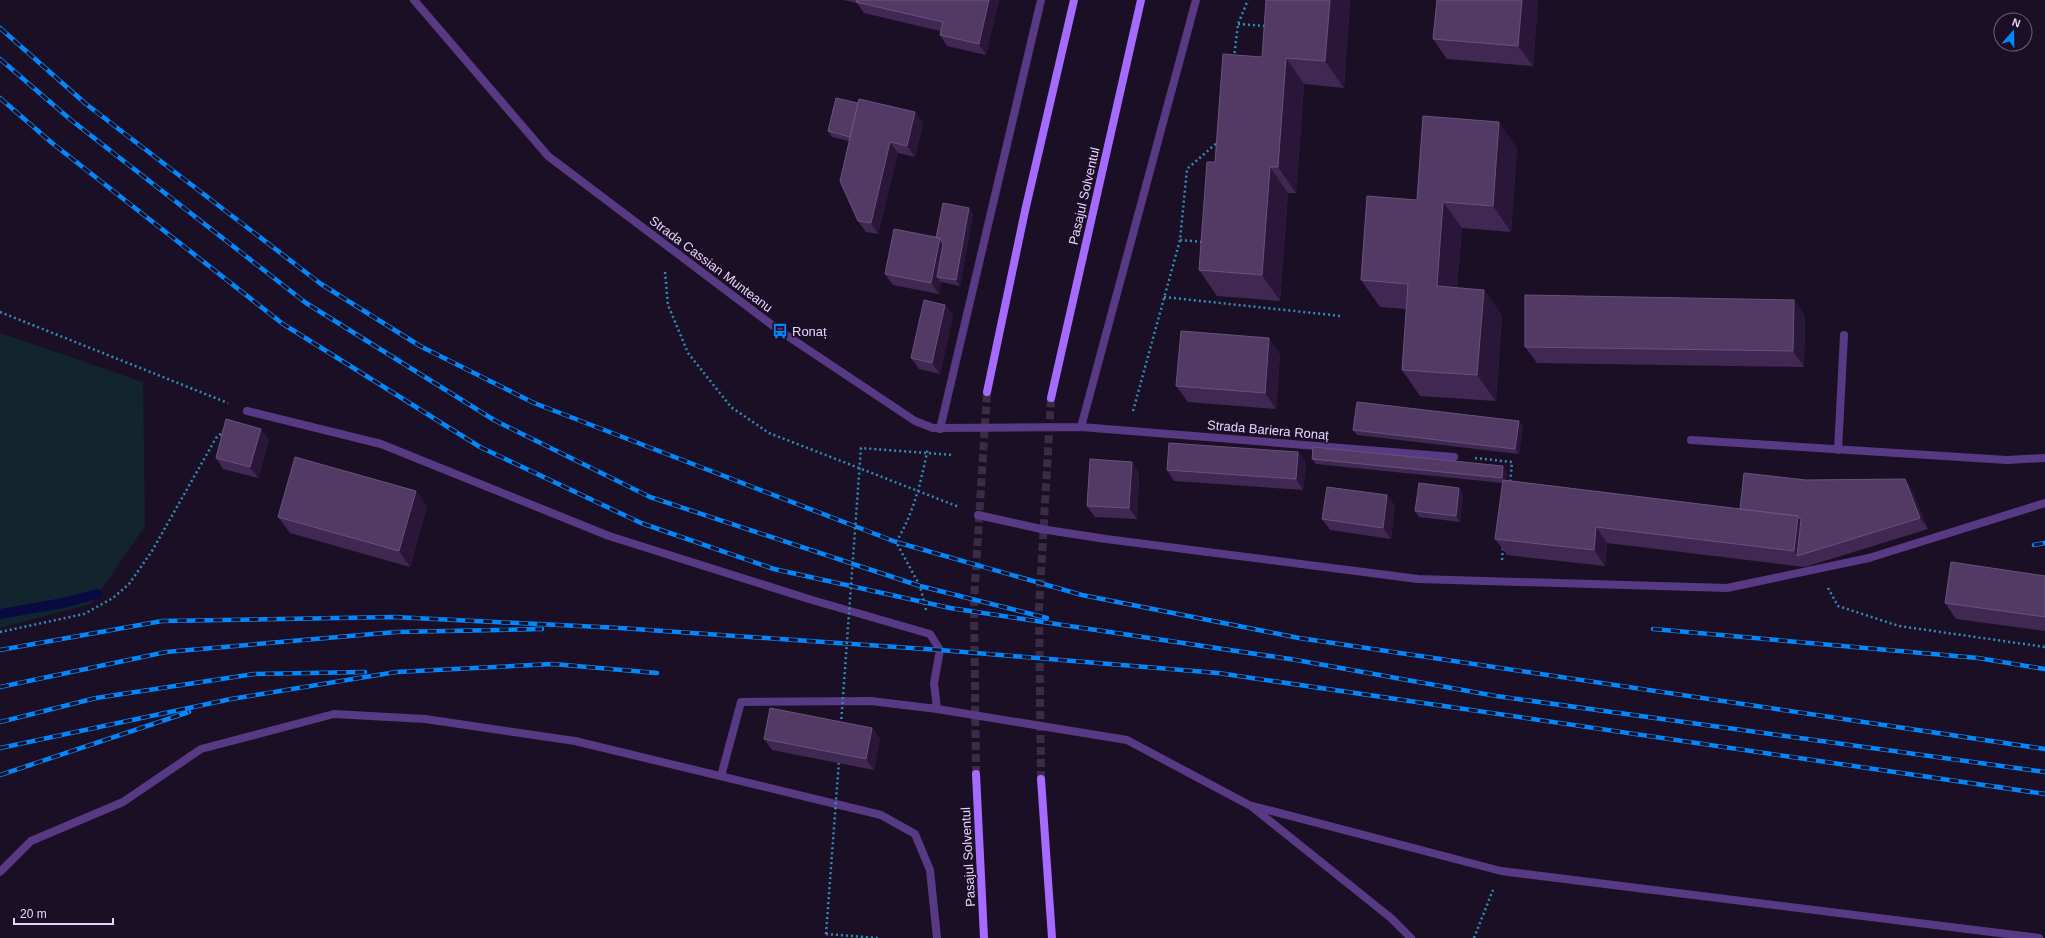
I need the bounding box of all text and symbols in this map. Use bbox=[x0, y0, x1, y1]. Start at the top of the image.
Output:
north arrow bbox=[1993, 12, 2033, 52]
text: N bbox=[2011, 16, 2022, 30]
street label: Pasajul Solventul bbox=[1065, 146, 1103, 246]
street label: Strada Cassian Munteanu bbox=[646, 213, 776, 315]
bus stop icon: Ronaț bbox=[771, 322, 789, 340]
place label: Ronaț bbox=[792, 324, 827, 339]
street label: Strada Bariera Ronaț bbox=[1207, 417, 1330, 443]
street label: Pasajul Solventul bbox=[958, 807, 978, 907]
scale bar bbox=[14, 900, 113, 926]
text: 20 m bbox=[20, 907, 47, 921]

